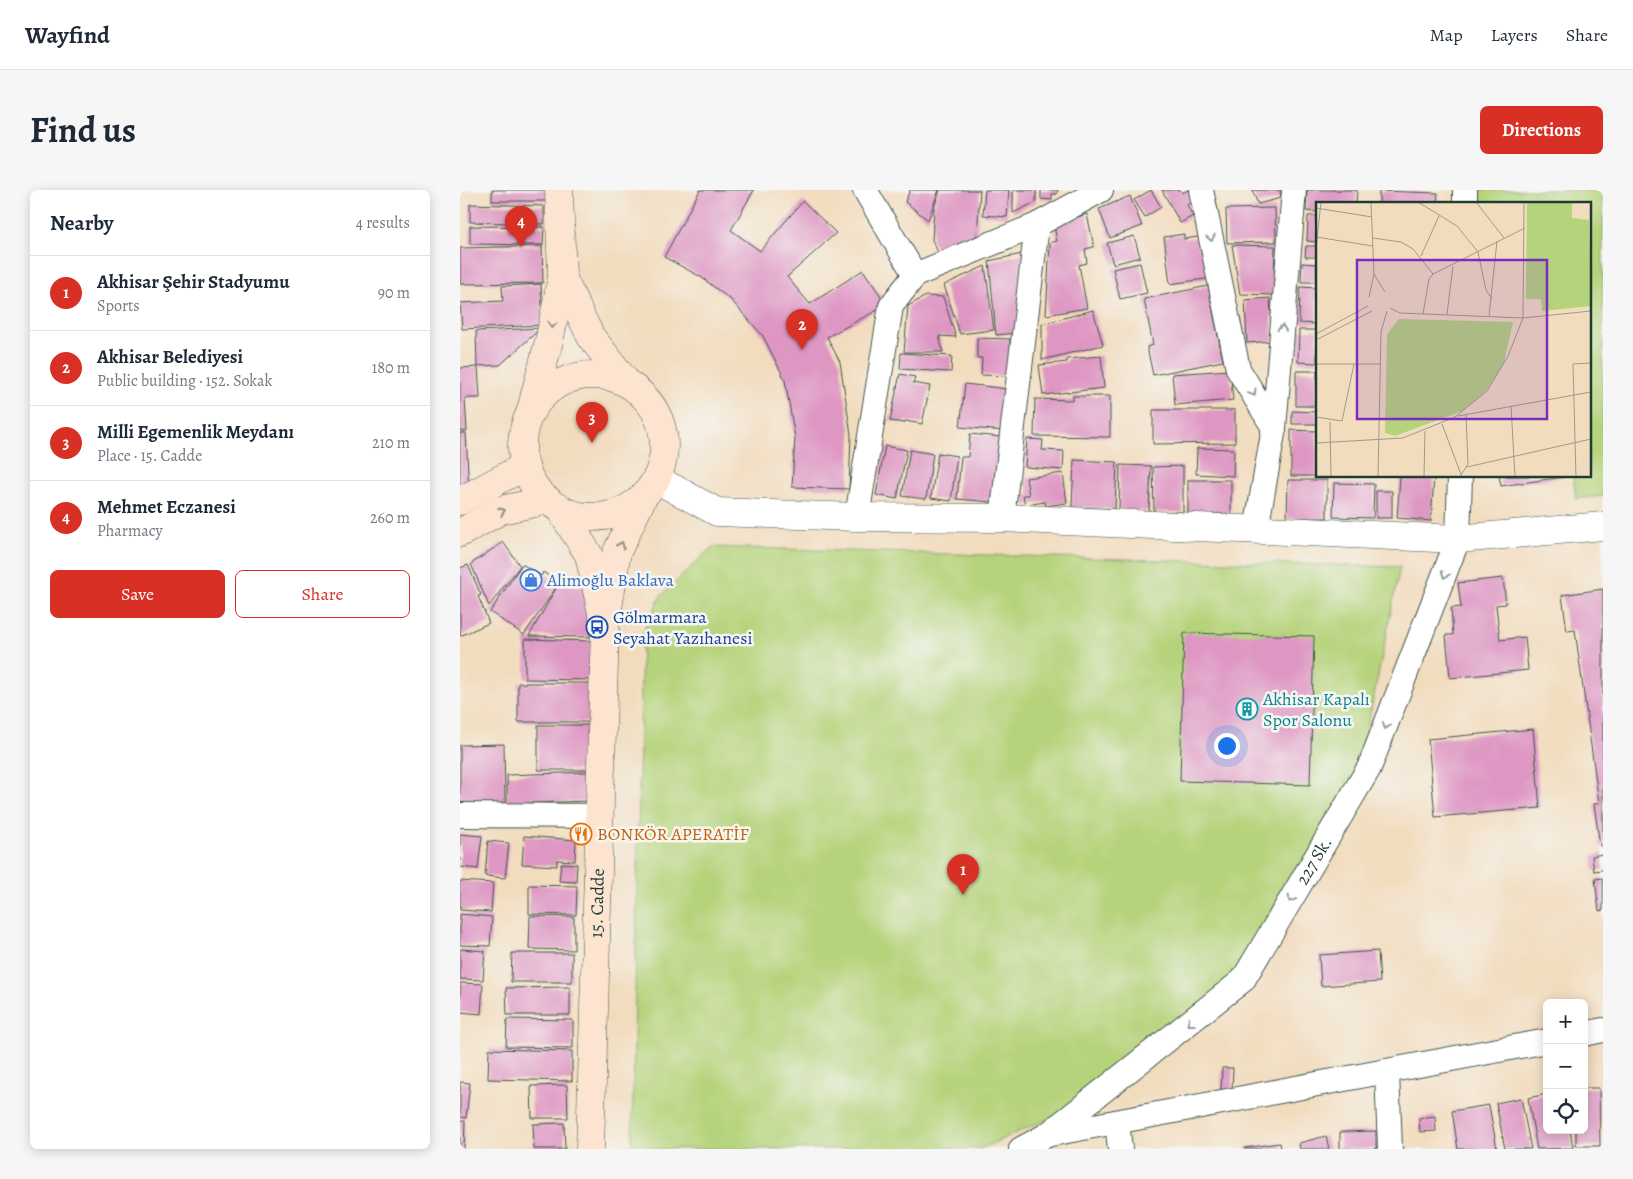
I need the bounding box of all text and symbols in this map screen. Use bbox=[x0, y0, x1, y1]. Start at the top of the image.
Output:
text: Wayfind bbox=[25, 19, 110, 51]
text: Map bbox=[1430, 23, 1463, 47]
text: Layers bbox=[1491, 23, 1538, 47]
text: Share bbox=[1566, 23, 1608, 47]
text: Find us bbox=[30, 106, 136, 154]
button: Directions bbox=[1480, 106, 1603, 154]
inset map bbox=[1316, 202, 1590, 478]
pin: 4 bbox=[505, 206, 537, 247]
text: Nearby bbox=[50, 209, 113, 237]
text: 4 results bbox=[356, 212, 410, 234]
one-way arrow bbox=[1205, 233, 1215, 242]
text: Akhisar Şehir Stadyumu bbox=[97, 269, 290, 295]
text: 1 bbox=[63, 282, 69, 304]
text: 90 m bbox=[378, 282, 410, 304]
text: Sports bbox=[97, 295, 140, 317]
pin: 2 bbox=[786, 309, 818, 350]
one-way arrow bbox=[547, 320, 558, 329]
one-way arrow bbox=[1276, 323, 1287, 331]
text: Akhisar Belediyesi bbox=[97, 344, 243, 370]
text: 2 bbox=[62, 357, 70, 379]
text: 180 m bbox=[372, 357, 410, 379]
text: Public building · 152. Sokak bbox=[97, 370, 272, 392]
one-way arrow bbox=[1246, 388, 1256, 397]
pin: 3 bbox=[576, 402, 608, 443]
text: Milli Egemenlik Meydanı bbox=[97, 419, 294, 445]
text: 3 bbox=[63, 432, 69, 454]
text: 210 m bbox=[372, 432, 410, 454]
text: Place · 15. Cadde bbox=[97, 445, 202, 467]
text: Mehmet Eczanesi bbox=[97, 494, 236, 520]
text: 4 bbox=[62, 507, 70, 529]
text: 260 m bbox=[370, 507, 410, 529]
one-way arrow bbox=[497, 507, 506, 517]
text: Pharmacy bbox=[97, 520, 163, 542]
one-way arrow bbox=[614, 541, 625, 550]
shop icon: Alimoğlu Baklava bbox=[519, 568, 543, 592]
place label: Alimoğlu Baklava bbox=[546, 568, 675, 592]
button: Save bbox=[50, 570, 225, 618]
button: Share bbox=[235, 570, 410, 618]
one-way arrow bbox=[1440, 570, 1451, 579]
place label: Gölmarmara Seyahat Yazıhanesi bbox=[613, 605, 752, 650]
bus stop icon: Gölmarmara Seyahat Yazıhanesi bbox=[585, 615, 609, 639]
place label: Akhisar Kapalı Spor Salonu bbox=[1262, 687, 1370, 732]
building icon: Akhisar Kapalı Spor Salonu bbox=[1235, 697, 1259, 721]
one-way arrow bbox=[1381, 721, 1392, 730]
your location bbox=[1214, 733, 1240, 759]
restaurant icon: BONKÖR APERATİF bbox=[569, 822, 593, 846]
place label: BONKÖR APERATİF bbox=[597, 822, 749, 846]
street label: 227 Sk. bbox=[1290, 832, 1337, 889]
pin: 1 bbox=[947, 854, 979, 895]
street label: 15. Cadde bbox=[584, 868, 610, 938]
one-way arrow bbox=[1288, 894, 1298, 903]
map controls bbox=[1543, 999, 1588, 1134]
button: + bbox=[1543, 999, 1588, 1044]
one-way arrow bbox=[1187, 1017, 1196, 1025]
button: − bbox=[1543, 1044, 1588, 1089]
button: locate bbox=[1543, 1089, 1588, 1134]

